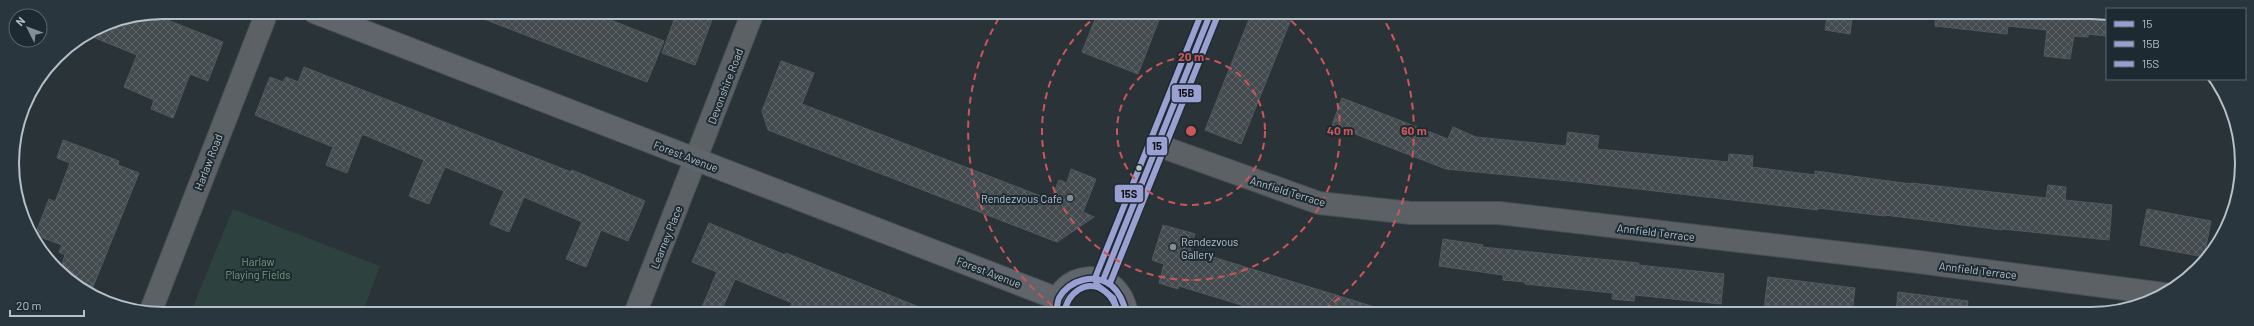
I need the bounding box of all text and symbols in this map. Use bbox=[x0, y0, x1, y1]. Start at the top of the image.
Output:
north arrow bbox=[8, 8, 48, 48]
legend bbox=[2106, 8, 2246, 80]
text: N bbox=[13, 14, 27, 28]
text: 15 bbox=[2142, 16, 2152, 30]
text: 15B bbox=[2142, 36, 2160, 50]
street label: Devonshire Road bbox=[705, 46, 745, 126]
text: 20 m bbox=[1178, 49, 1204, 63]
text: 15S bbox=[2142, 56, 2159, 70]
line badge: 15B bbox=[1171, 84, 1202, 103]
text: 15B bbox=[1178, 86, 1194, 99]
text: 40 m bbox=[1327, 123, 1353, 137]
text: 60 m bbox=[1401, 123, 1427, 137]
centre of rings bbox=[1184, 124, 1198, 138]
street label: Harlaw Road bbox=[191, 132, 225, 192]
line badge: 15 bbox=[1146, 136, 1168, 156]
street label: Forest Avenue bbox=[652, 138, 720, 174]
text: 15 bbox=[1152, 139, 1162, 152]
unlabelled marker bbox=[1134, 163, 1144, 173]
street label: Annfield Terrace bbox=[1249, 173, 1328, 209]
line badge: 15S bbox=[1114, 184, 1144, 203]
text: 15S bbox=[1121, 187, 1138, 200]
place label: Rendezvous Cafe bbox=[981, 192, 1062, 205]
marker: Rendezvous Cafe bbox=[1065, 193, 1075, 203]
street label: Learney Place bbox=[647, 204, 685, 270]
street label: Annfield Terrace bbox=[1616, 221, 1696, 243]
place label: Rendezvous Gallery bbox=[1181, 235, 1238, 261]
marker: Rendezvous Gallery bbox=[1168, 242, 1178, 252]
street label: Forest Avenue bbox=[955, 254, 1023, 290]
park label: Harlaw Playing Fields bbox=[225, 255, 291, 281]
street label: Annfield Terrace bbox=[1938, 259, 2018, 281]
scale bar bbox=[10, 292, 84, 318]
text: 20 m bbox=[16, 298, 42, 312]

